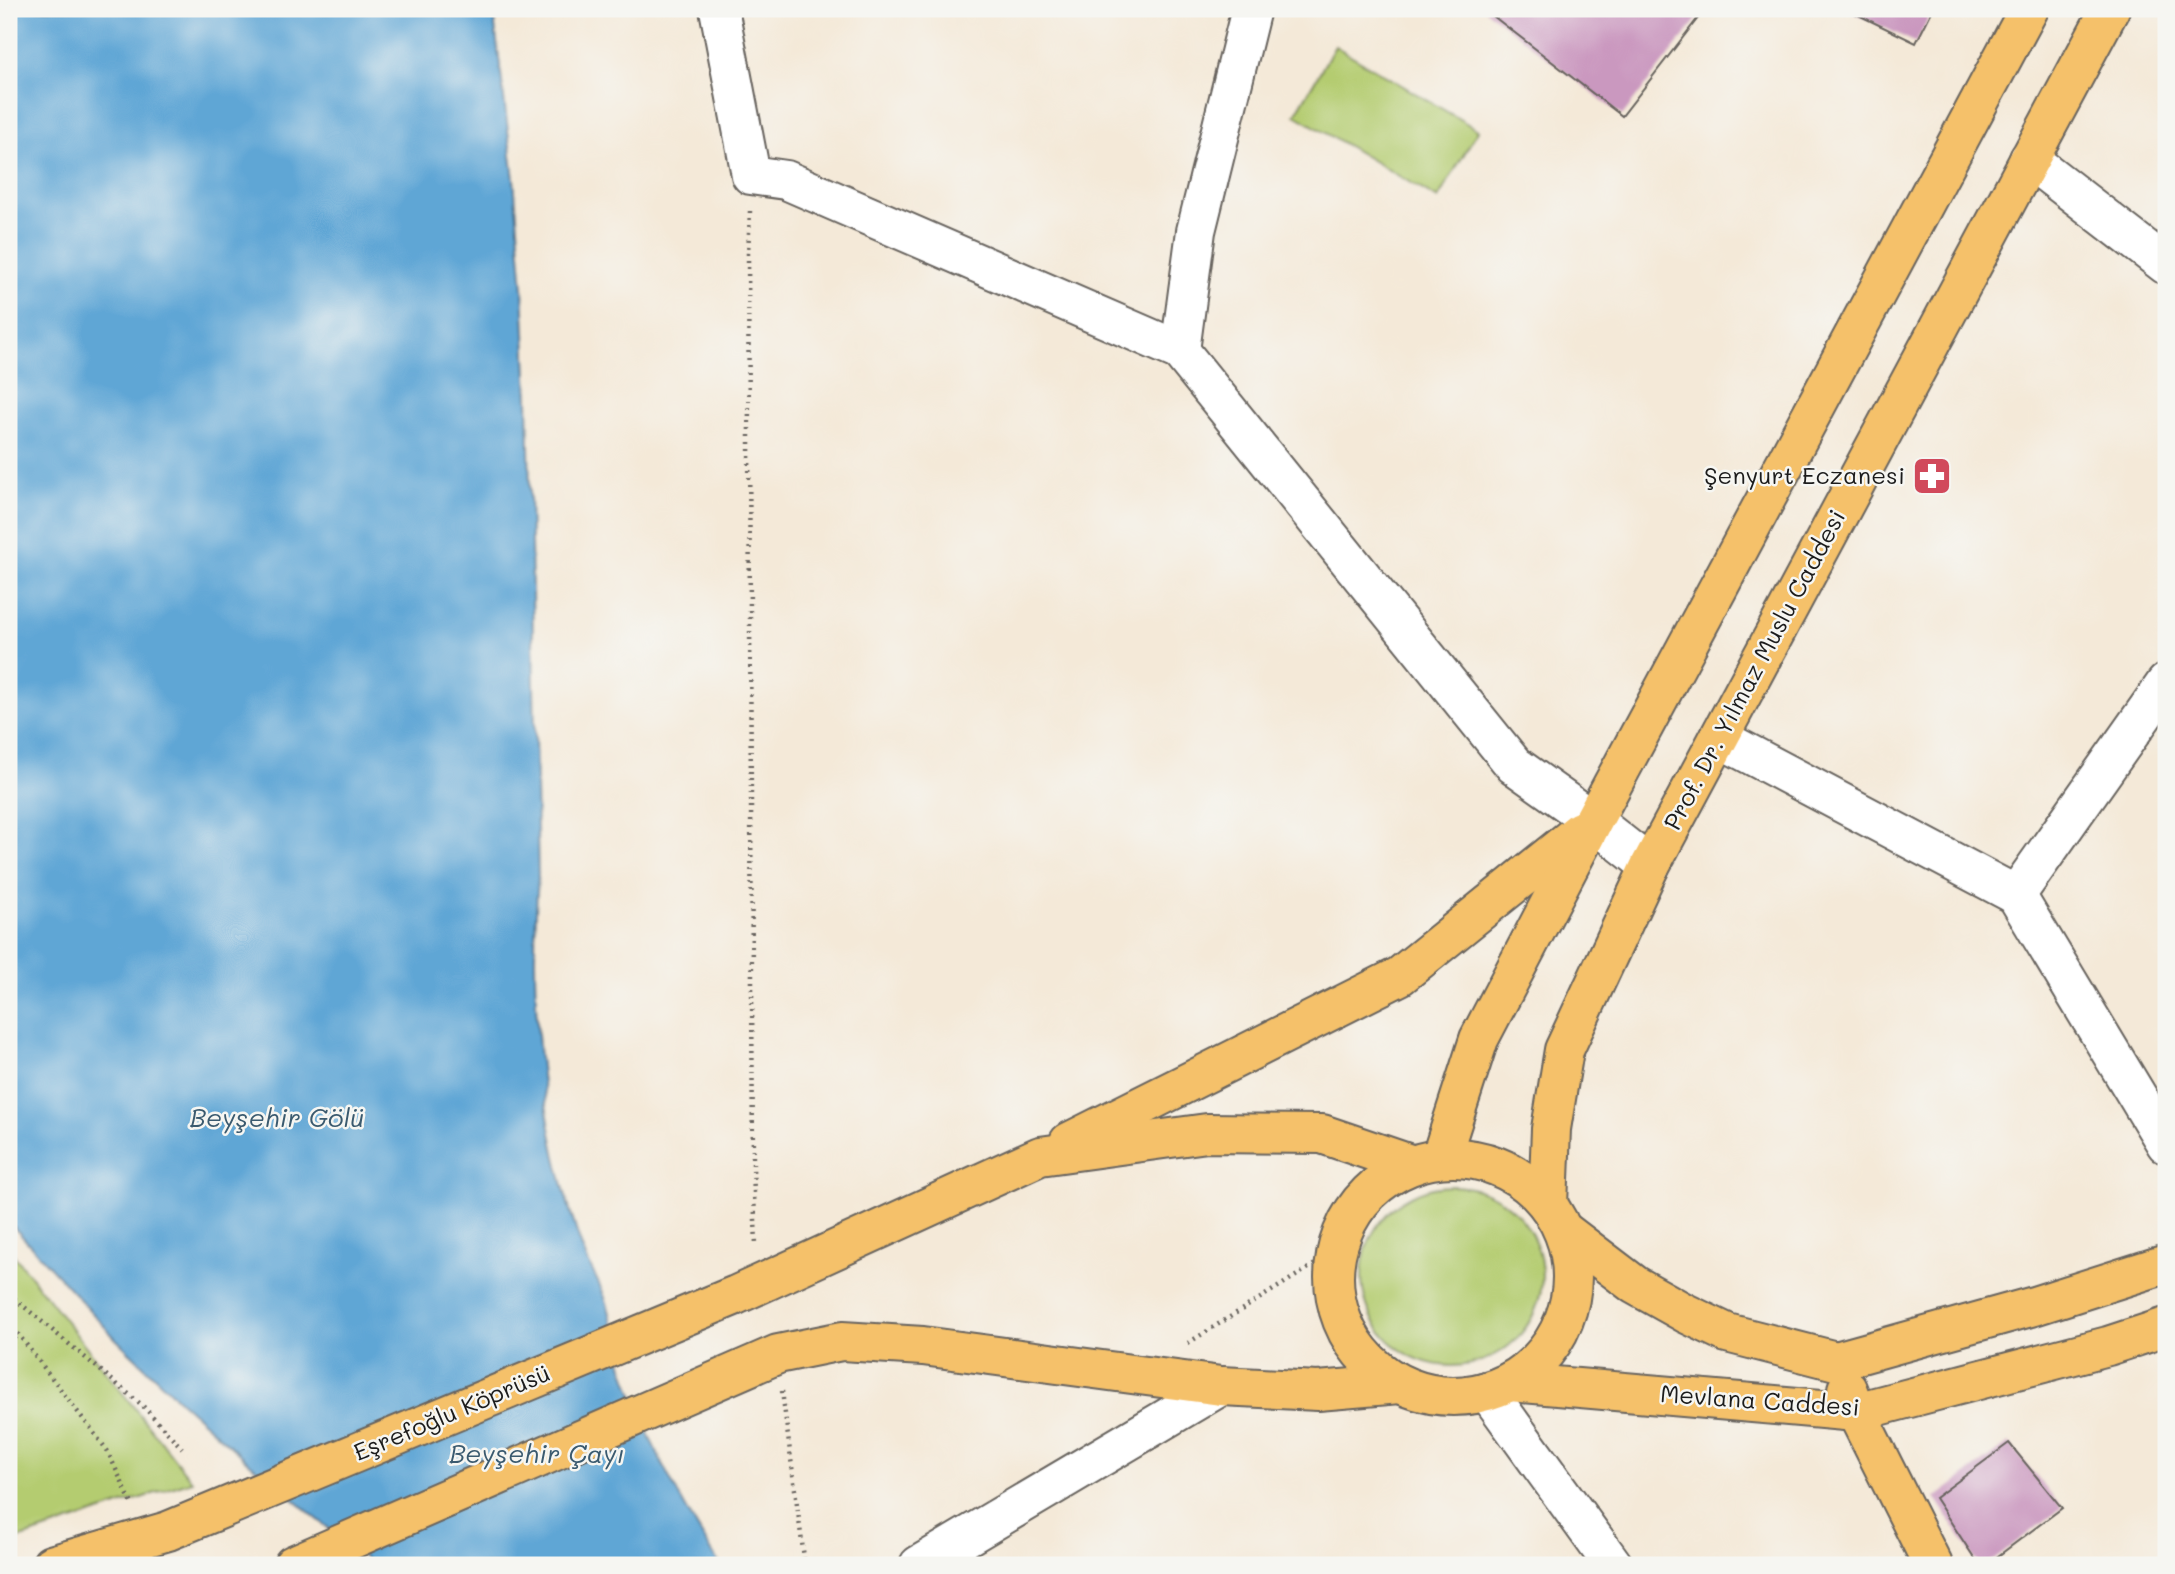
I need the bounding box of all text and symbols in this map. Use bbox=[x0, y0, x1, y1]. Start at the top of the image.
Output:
pharmacy icon: Şenyurt Eczanesi bbox=[1911, 455, 1953, 497]
place label: Şenyurt Eczanesi bbox=[1704, 459, 1905, 490]
street label: Prof. Dr. Yılmaz Muslu Caddesi bbox=[1656, 504, 1852, 835]
water label: Beyşehir Gölü bbox=[190, 1100, 364, 1134]
street label: Eşrefoğlu Köprüsü bbox=[349, 1356, 554, 1467]
street label: Mevlana Caddesi bbox=[1659, 1377, 1861, 1422]
water label: Beyşehir Çayı bbox=[449, 1436, 625, 1470]

